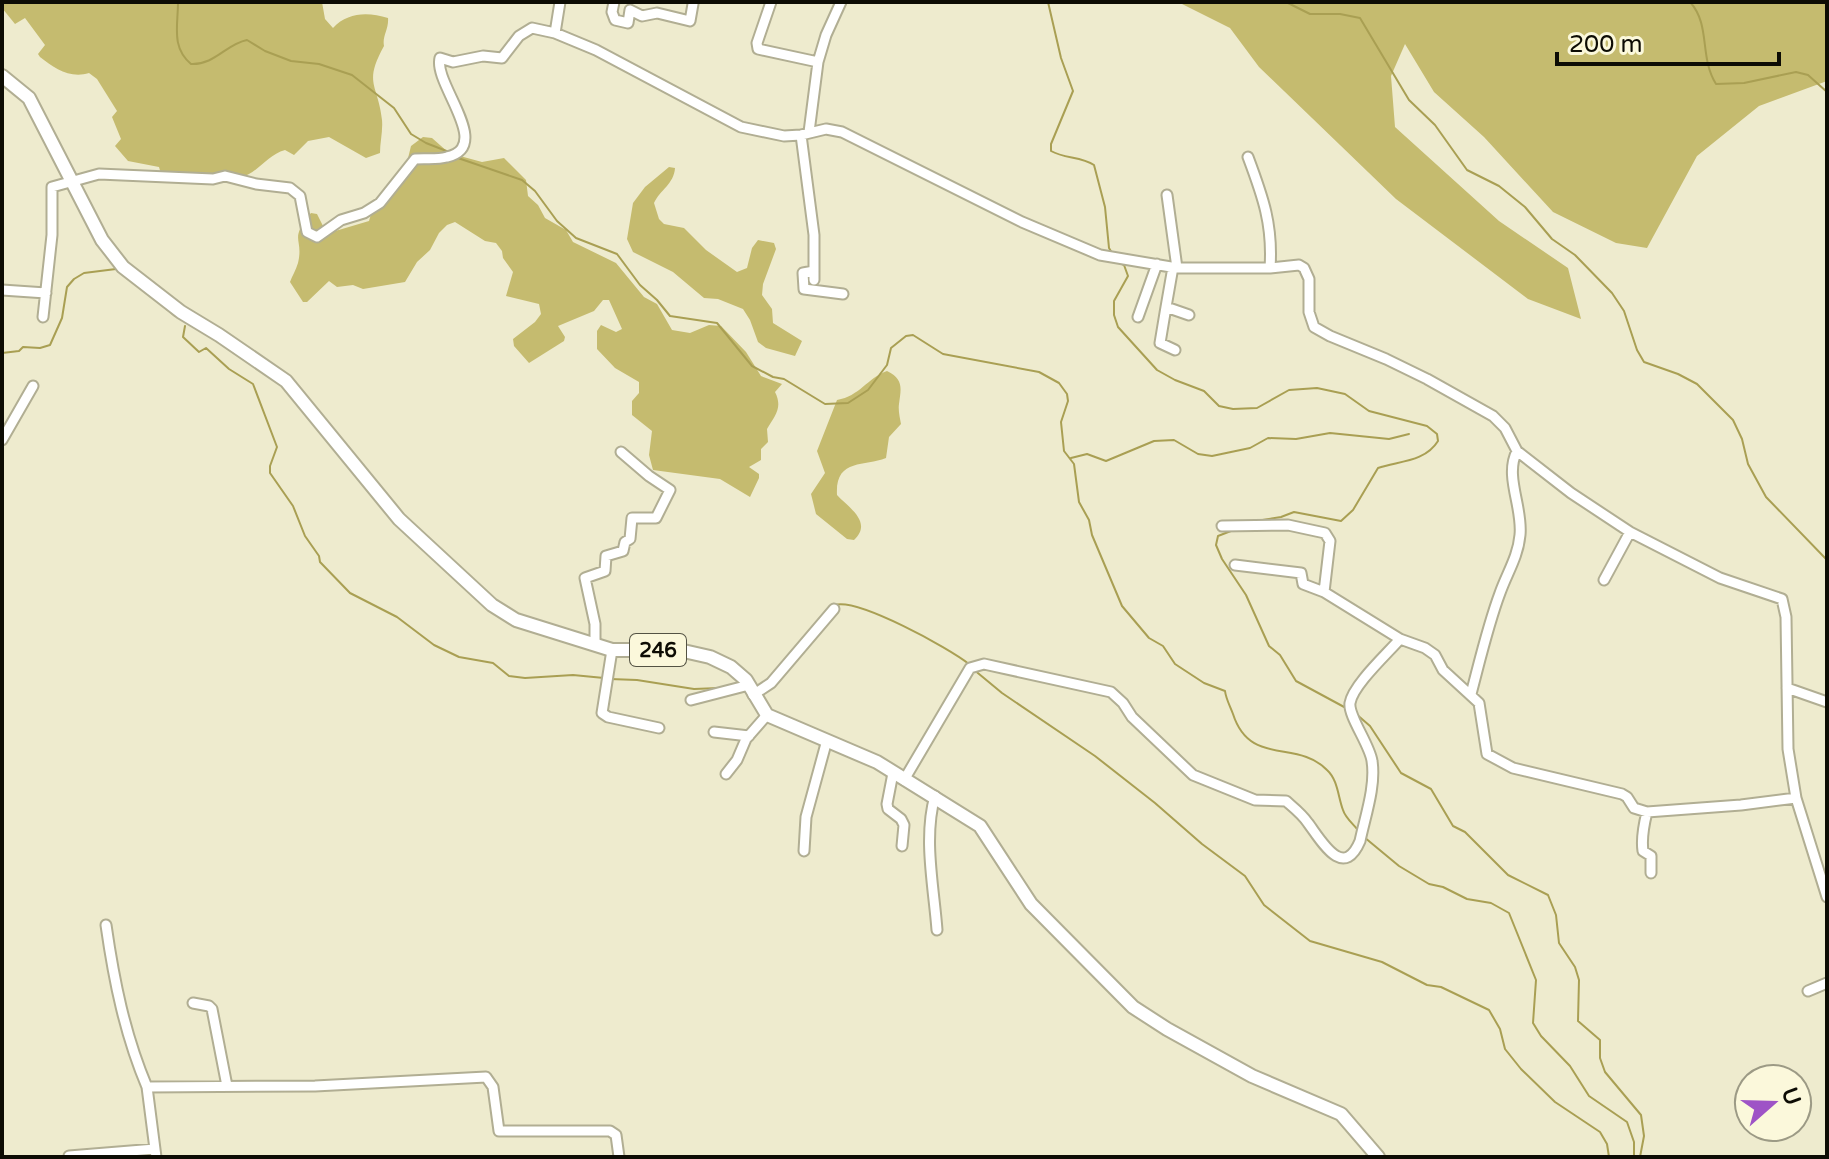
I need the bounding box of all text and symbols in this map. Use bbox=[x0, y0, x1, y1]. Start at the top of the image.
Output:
scale bar bbox=[1557, 16, 1779, 66]
text: 200 m bbox=[1569, 30, 1643, 59]
road number: 246 bbox=[630, 634, 686, 666]
north arrow bbox=[1733, 1063, 1813, 1143]
text: U bbox=[1776, 1084, 1806, 1109]

